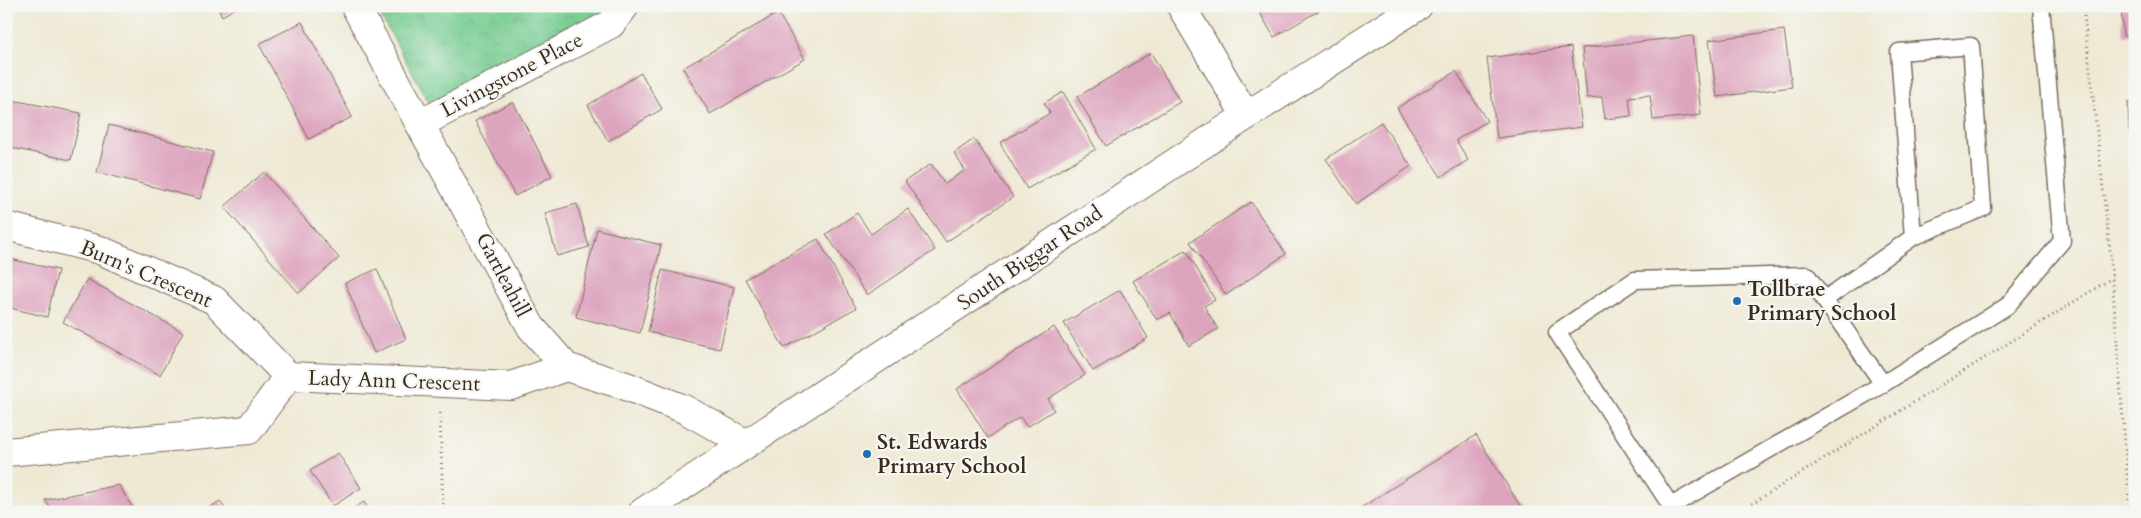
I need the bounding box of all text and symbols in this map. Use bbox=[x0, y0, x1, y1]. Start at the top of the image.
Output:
street label: Livingstone Place bbox=[436, 25, 588, 125]
street label: South Biggar Road bbox=[952, 199, 1108, 317]
street label: Gartleahill bbox=[469, 228, 537, 322]
street label: Burn's Crescent bbox=[76, 233, 217, 315]
place label: Tollbrae Primary School bbox=[1747, 275, 1896, 328]
marker: Tollbrae Primary School bbox=[1731, 295, 1743, 307]
street label: Lady Ann Crescent bbox=[307, 364, 481, 399]
place label: St. Edwards Primary School bbox=[877, 428, 1026, 481]
marker: St. Edwards Primary School bbox=[861, 448, 873, 460]

